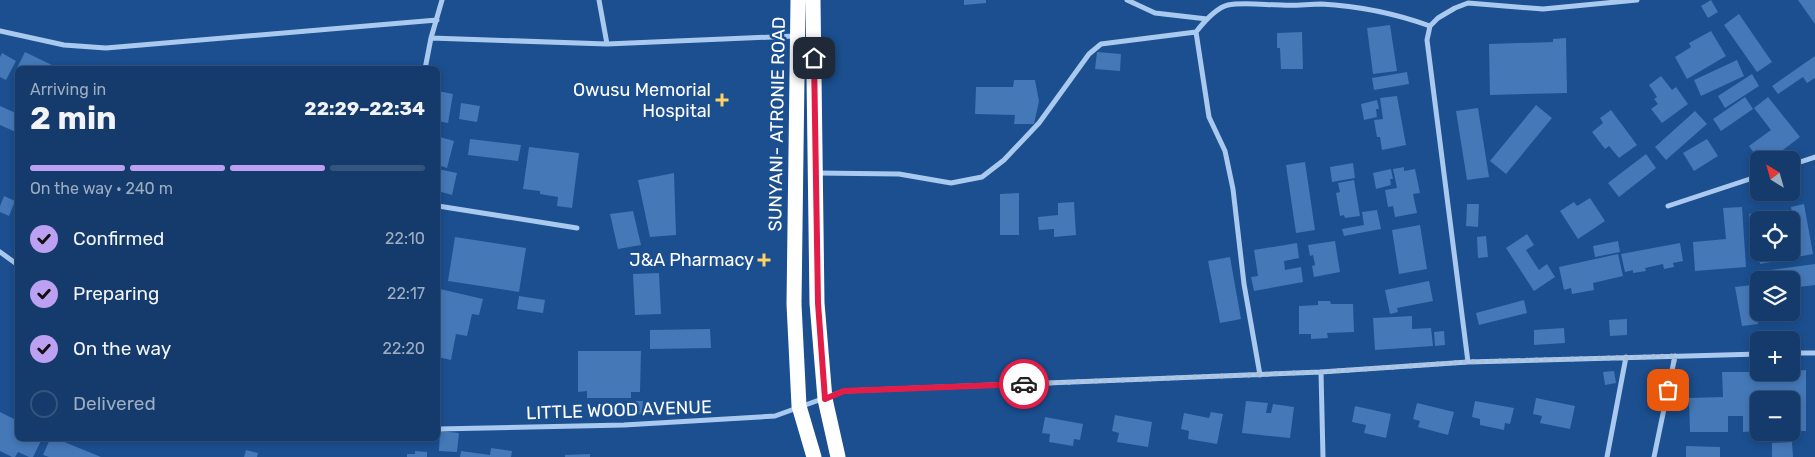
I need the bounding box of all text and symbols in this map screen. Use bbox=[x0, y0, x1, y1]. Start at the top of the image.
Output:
street label: SUNYANI- ATRONIE ROAD bbox=[764, 16, 790, 232]
pin bbox=[793, 37, 835, 79]
icon: home bbox=[800, 44, 828, 72]
place label: Owusu Memorial Hospital bbox=[573, 79, 711, 122]
text: Arriving in bbox=[30, 80, 106, 99]
marker: Owusu Memorial Hospital bbox=[715, 93, 729, 107]
text: 22:29–22:34 bbox=[304, 97, 425, 120]
text: 2 min bbox=[30, 99, 117, 137]
north arrow bbox=[1750, 151, 1800, 201]
map controls bbox=[1750, 151, 1800, 441]
text: On the way · 240 m bbox=[30, 179, 173, 198]
button: locate bbox=[1750, 211, 1800, 261]
icon: check bbox=[30, 225, 58, 253]
text: Confirmed bbox=[73, 227, 164, 250]
text: 22:10 bbox=[385, 229, 425, 248]
place label: J&A Pharmacy bbox=[629, 249, 754, 271]
marker: J&A Pharmacy bbox=[758, 254, 770, 266]
button: layers bbox=[1750, 271, 1800, 321]
icon: check bbox=[30, 280, 58, 308]
text: Preparing bbox=[73, 282, 159, 305]
text: 22:17 bbox=[387, 284, 425, 303]
button: + bbox=[1750, 331, 1800, 381]
icon: check bbox=[30, 335, 58, 363]
text: On the way bbox=[73, 337, 171, 360]
text: 22:20 bbox=[383, 339, 425, 358]
courier bbox=[999, 359, 1049, 409]
pin bbox=[1647, 369, 1689, 411]
icon: car bbox=[1010, 370, 1038, 398]
icon: bag bbox=[1654, 376, 1682, 404]
button: − bbox=[1750, 391, 1800, 441]
text: Delivered bbox=[73, 392, 156, 415]
street label: LITTLE WOOD AVENUE bbox=[526, 396, 712, 424]

